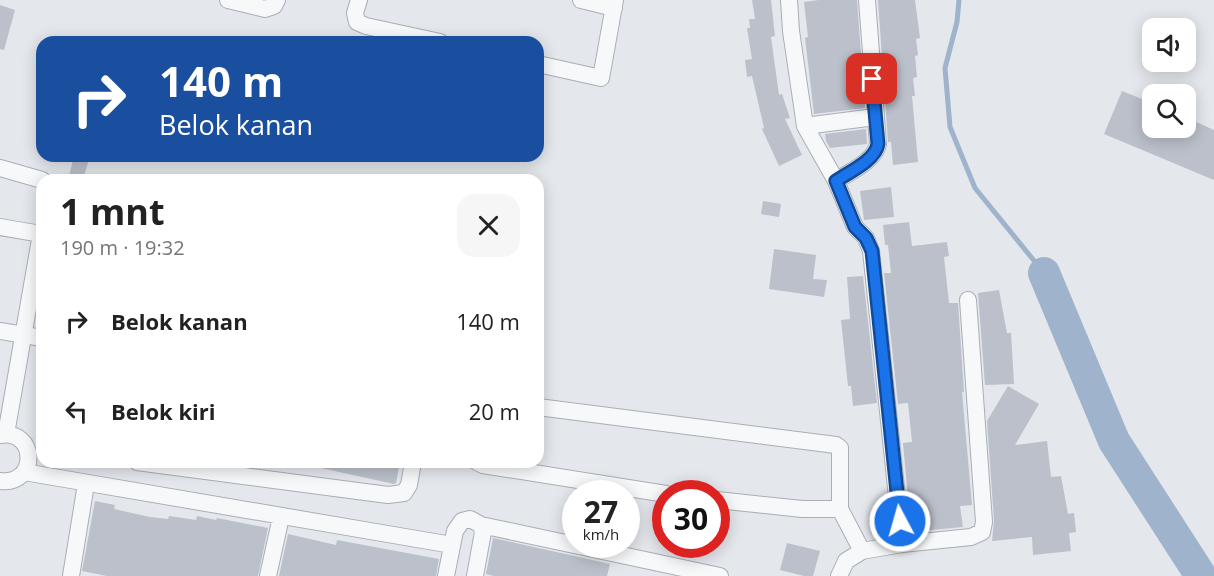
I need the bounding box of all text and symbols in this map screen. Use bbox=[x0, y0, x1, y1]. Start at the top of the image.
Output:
map controls bbox=[1142, 18, 1196, 138]
button: sound bbox=[1142, 18, 1196, 72]
text: 140 m bbox=[159, 52, 283, 109]
pin bbox=[846, 53, 897, 104]
icon: right bbox=[60, 60, 138, 138]
icon: arrive bbox=[855, 62, 888, 95]
button: search bbox=[1142, 84, 1196, 138]
text: Belok kanan bbox=[159, 106, 313, 143]
text: 1 mnt bbox=[60, 187, 165, 236]
button: close bbox=[457, 194, 520, 257]
text: 190 m · 19:32 bbox=[60, 234, 185, 261]
icon: right bbox=[60, 305, 93, 338]
text: Belok kanan bbox=[111, 306, 248, 336]
text: 140 m bbox=[456, 306, 520, 336]
icon: left bbox=[60, 395, 93, 428]
text: Belok kiri bbox=[111, 396, 216, 426]
text: 20 m bbox=[469, 396, 520, 426]
speed limit sign: 30 bbox=[652, 480, 730, 558]
position arrow bbox=[868, 489, 932, 553]
text: 27 bbox=[584, 491, 618, 532]
text: km/h bbox=[583, 524, 619, 544]

